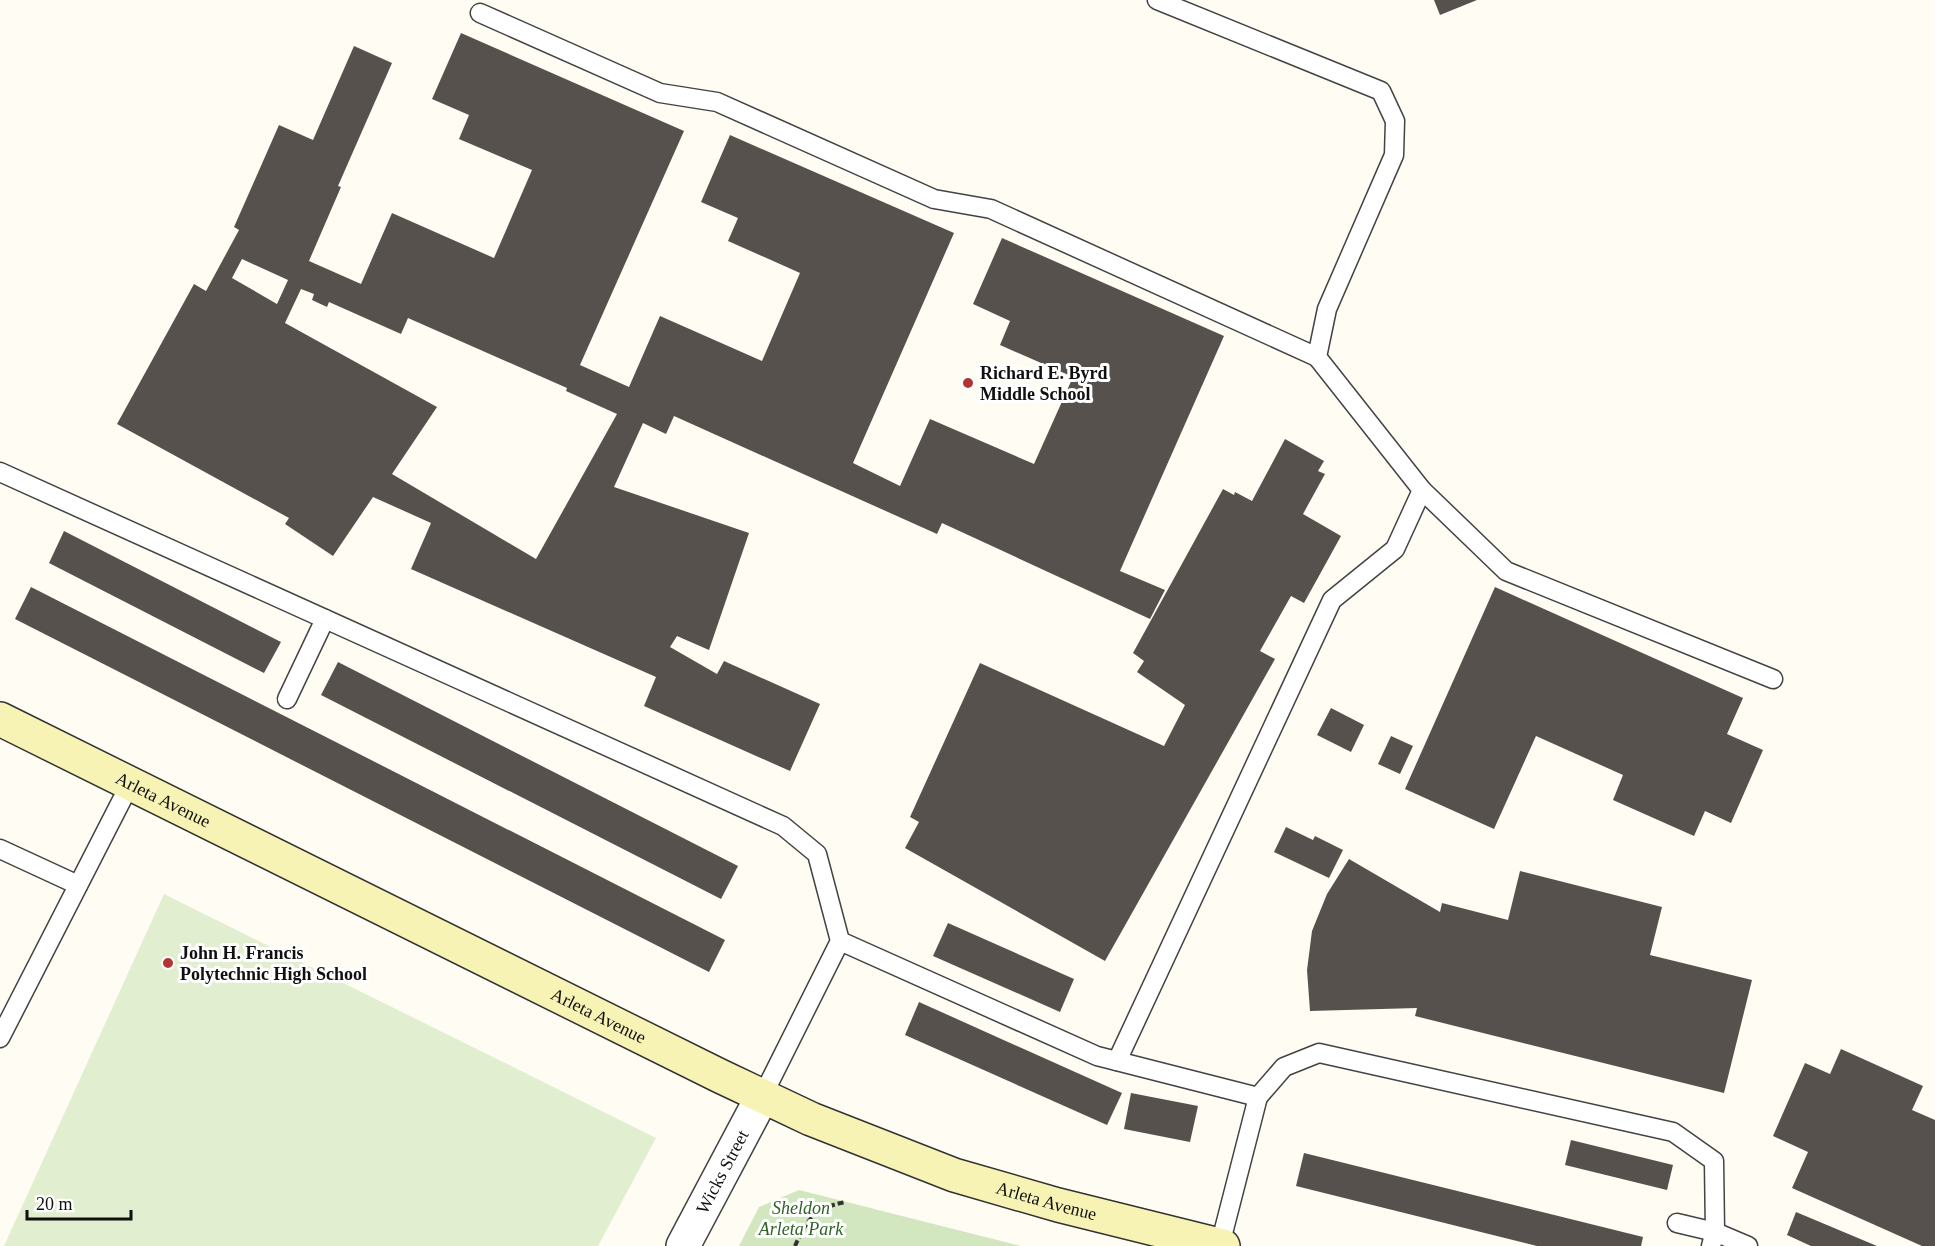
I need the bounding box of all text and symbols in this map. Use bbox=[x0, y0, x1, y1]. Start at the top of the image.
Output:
place label: Richard E. Byrd Middle School bbox=[980, 363, 1108, 404]
marker: Richard E. Byrd Middle School bbox=[961, 376, 975, 390]
street label: Arleta Avenue bbox=[112, 768, 214, 832]
place label: John H. Francis Polytechnic High School bbox=[180, 943, 367, 984]
marker: John H. Francis Polytechnic High School bbox=[161, 956, 175, 970]
street label: Arleta Avenue bbox=[548, 984, 649, 1048]
street label: Wicks Street bbox=[692, 1127, 753, 1217]
street label: Arleta Avenue bbox=[994, 1178, 1099, 1224]
scale bar bbox=[27, 1183, 130, 1221]
text: 20 m bbox=[36, 1194, 73, 1214]
park label: Sheldon Arleta Park bbox=[758, 1198, 844, 1239]

